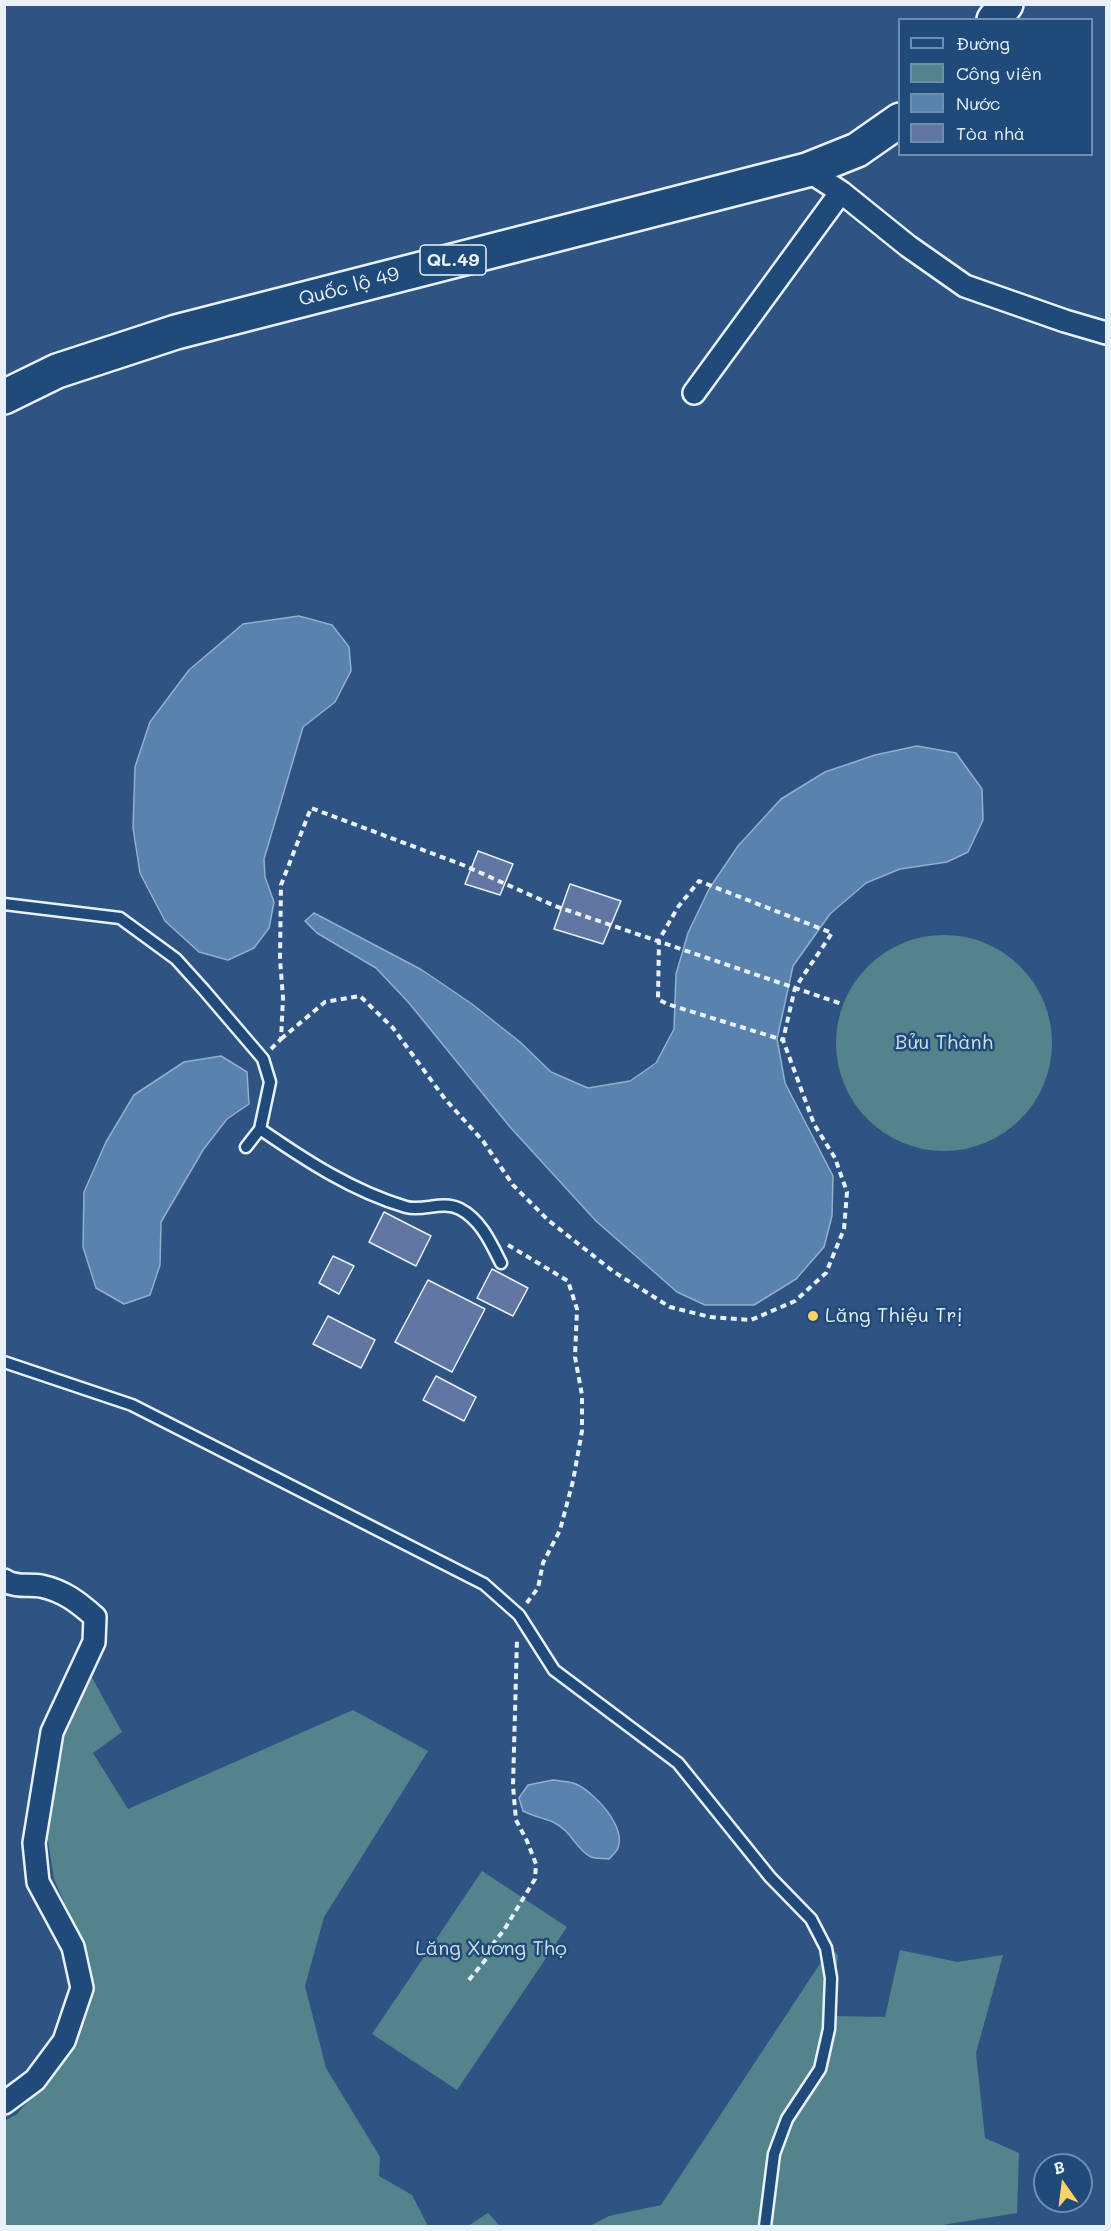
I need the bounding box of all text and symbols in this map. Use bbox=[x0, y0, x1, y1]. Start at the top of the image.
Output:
legend bbox=[898, 18, 1093, 156]
text: Đường bbox=[956, 31, 1010, 55]
text: Công viên bbox=[956, 61, 1042, 85]
text: Nước bbox=[956, 91, 1000, 115]
text: Tòa nhà bbox=[956, 121, 1025, 145]
road number: QL.49 bbox=[420, 245, 486, 275]
street label: Quốc lộ 49 bbox=[296, 262, 402, 312]
park label: Bửu Thành bbox=[895, 1031, 993, 1055]
place label: Lăng Thiệu Trị bbox=[825, 1304, 963, 1328]
marker: Lăng Thiệu Trị bbox=[806, 1309, 820, 1323]
park label: Lăng Xương Thọ bbox=[415, 1937, 567, 1961]
north arrow bbox=[1033, 2153, 1093, 2213]
text: B bbox=[1051, 2155, 1067, 2178]

